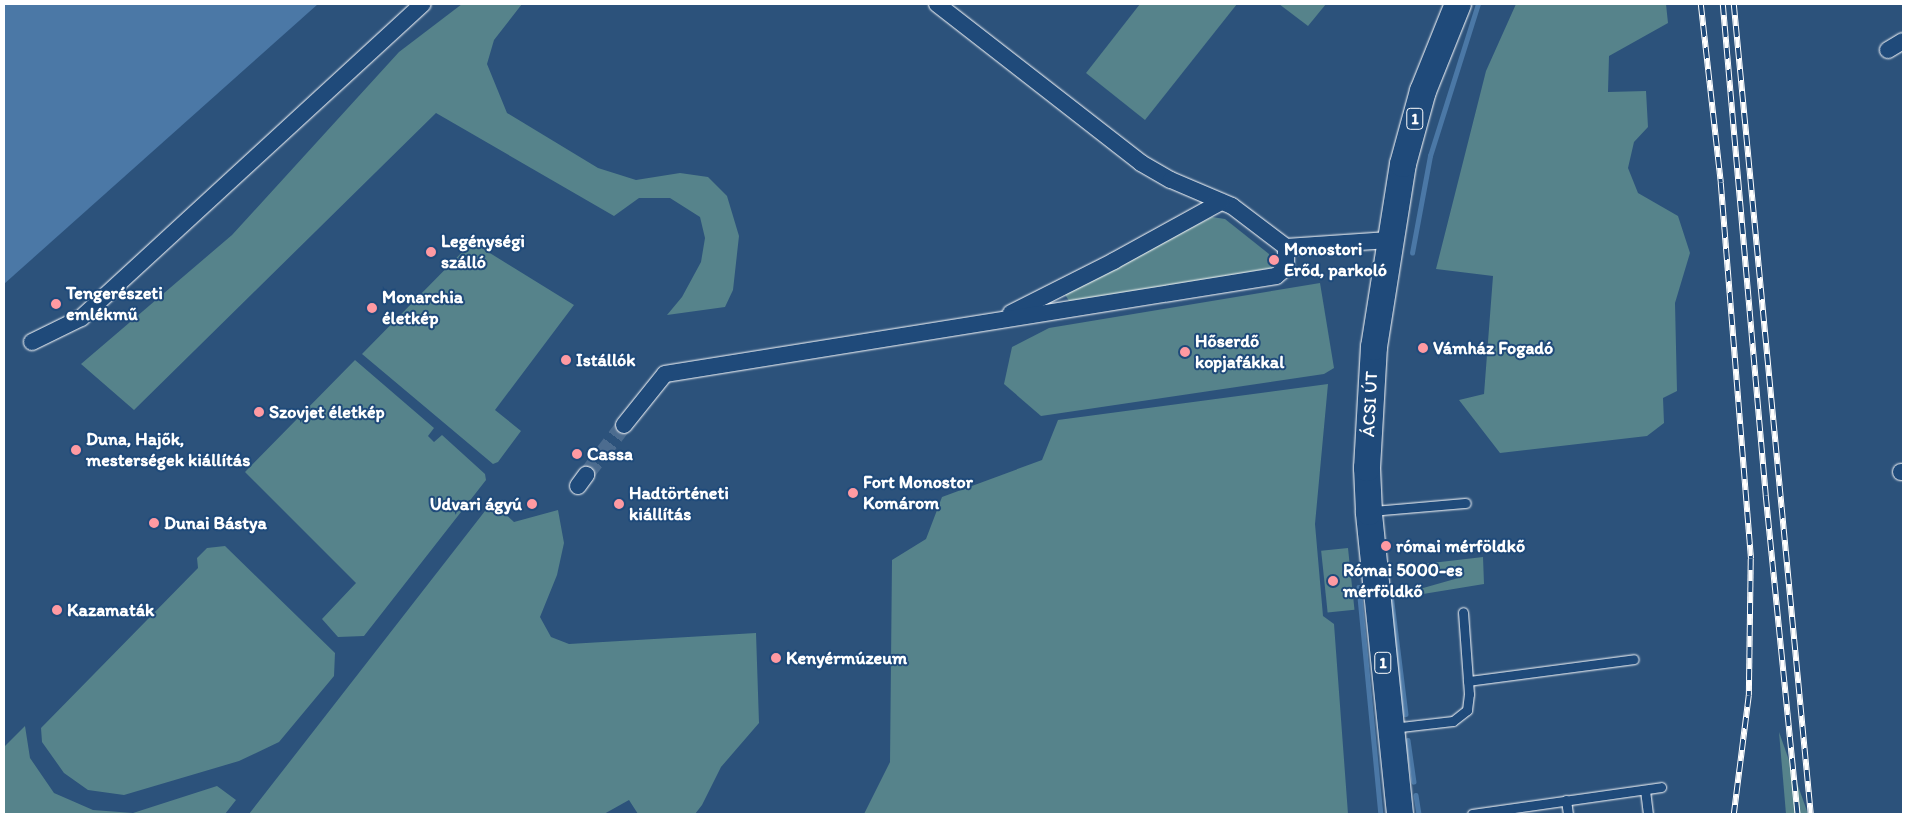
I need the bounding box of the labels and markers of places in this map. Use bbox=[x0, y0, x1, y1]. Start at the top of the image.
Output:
place label: Legénységi szálló bbox=[441, 231, 525, 274]
place label: Monostori Erőd, parkoló bbox=[1284, 239, 1387, 282]
marker: Legénységi szálló bbox=[425, 246, 437, 258]
marker: Monostori Erőd, parkoló bbox=[1268, 254, 1280, 266]
place label: Tengerészeti emlékmű bbox=[66, 283, 163, 326]
place label: Monarchia életkép bbox=[382, 287, 463, 330]
marker: Tengerészeti emlékmű bbox=[50, 298, 62, 310]
marker: Monarchia életkép bbox=[366, 302, 378, 314]
place label: Hőserdő kopjafákkal bbox=[1195, 331, 1284, 374]
place label: Vámház Fogadó bbox=[1433, 337, 1553, 359]
marker: Vámház Fogadó bbox=[1417, 342, 1429, 354]
marker: Hőserdő kopjafákkal bbox=[1179, 346, 1191, 358]
place label: Istállók bbox=[576, 349, 635, 371]
marker: Istállók bbox=[560, 354, 572, 366]
place label: Szovjet életkép bbox=[269, 401, 385, 423]
marker: Szovjet életkép bbox=[253, 406, 265, 418]
place label: Duna, Hajők, mesterségek kiállítás bbox=[86, 429, 250, 472]
place label: Cassa bbox=[587, 443, 633, 465]
marker: Duna, Hajők, mesterségek kiállítás bbox=[70, 444, 82, 456]
marker: Cassa bbox=[571, 448, 583, 460]
place label: Fort Monostor Komárom bbox=[863, 472, 973, 514]
place label: Hadtörténeti kiállítás bbox=[629, 483, 729, 526]
marker: Fort Monostor Komárom bbox=[847, 487, 859, 499]
place label: Udvari ágyú bbox=[430, 493, 522, 515]
marker: Udvari ágyú bbox=[526, 498, 538, 510]
marker: Hadtörténeti kiállítás bbox=[613, 498, 625, 510]
place label: Dunai Bástya bbox=[164, 512, 267, 534]
marker: Dunai Bástya bbox=[148, 517, 160, 529]
place label: római mérföldkő bbox=[1396, 535, 1525, 557]
marker: római mérföldkő bbox=[1380, 540, 1392, 552]
place label: Római 5000-es mérföldkő bbox=[1343, 560, 1463, 602]
marker: Római 5000-es mérföldkő bbox=[1327, 575, 1339, 587]
place label: Kazamaták bbox=[67, 599, 154, 621]
marker: Kazamaták bbox=[51, 604, 63, 616]
place label: Kenyérmúzeum bbox=[786, 647, 907, 669]
marker: Kenyérmúzeum bbox=[770, 652, 782, 664]

